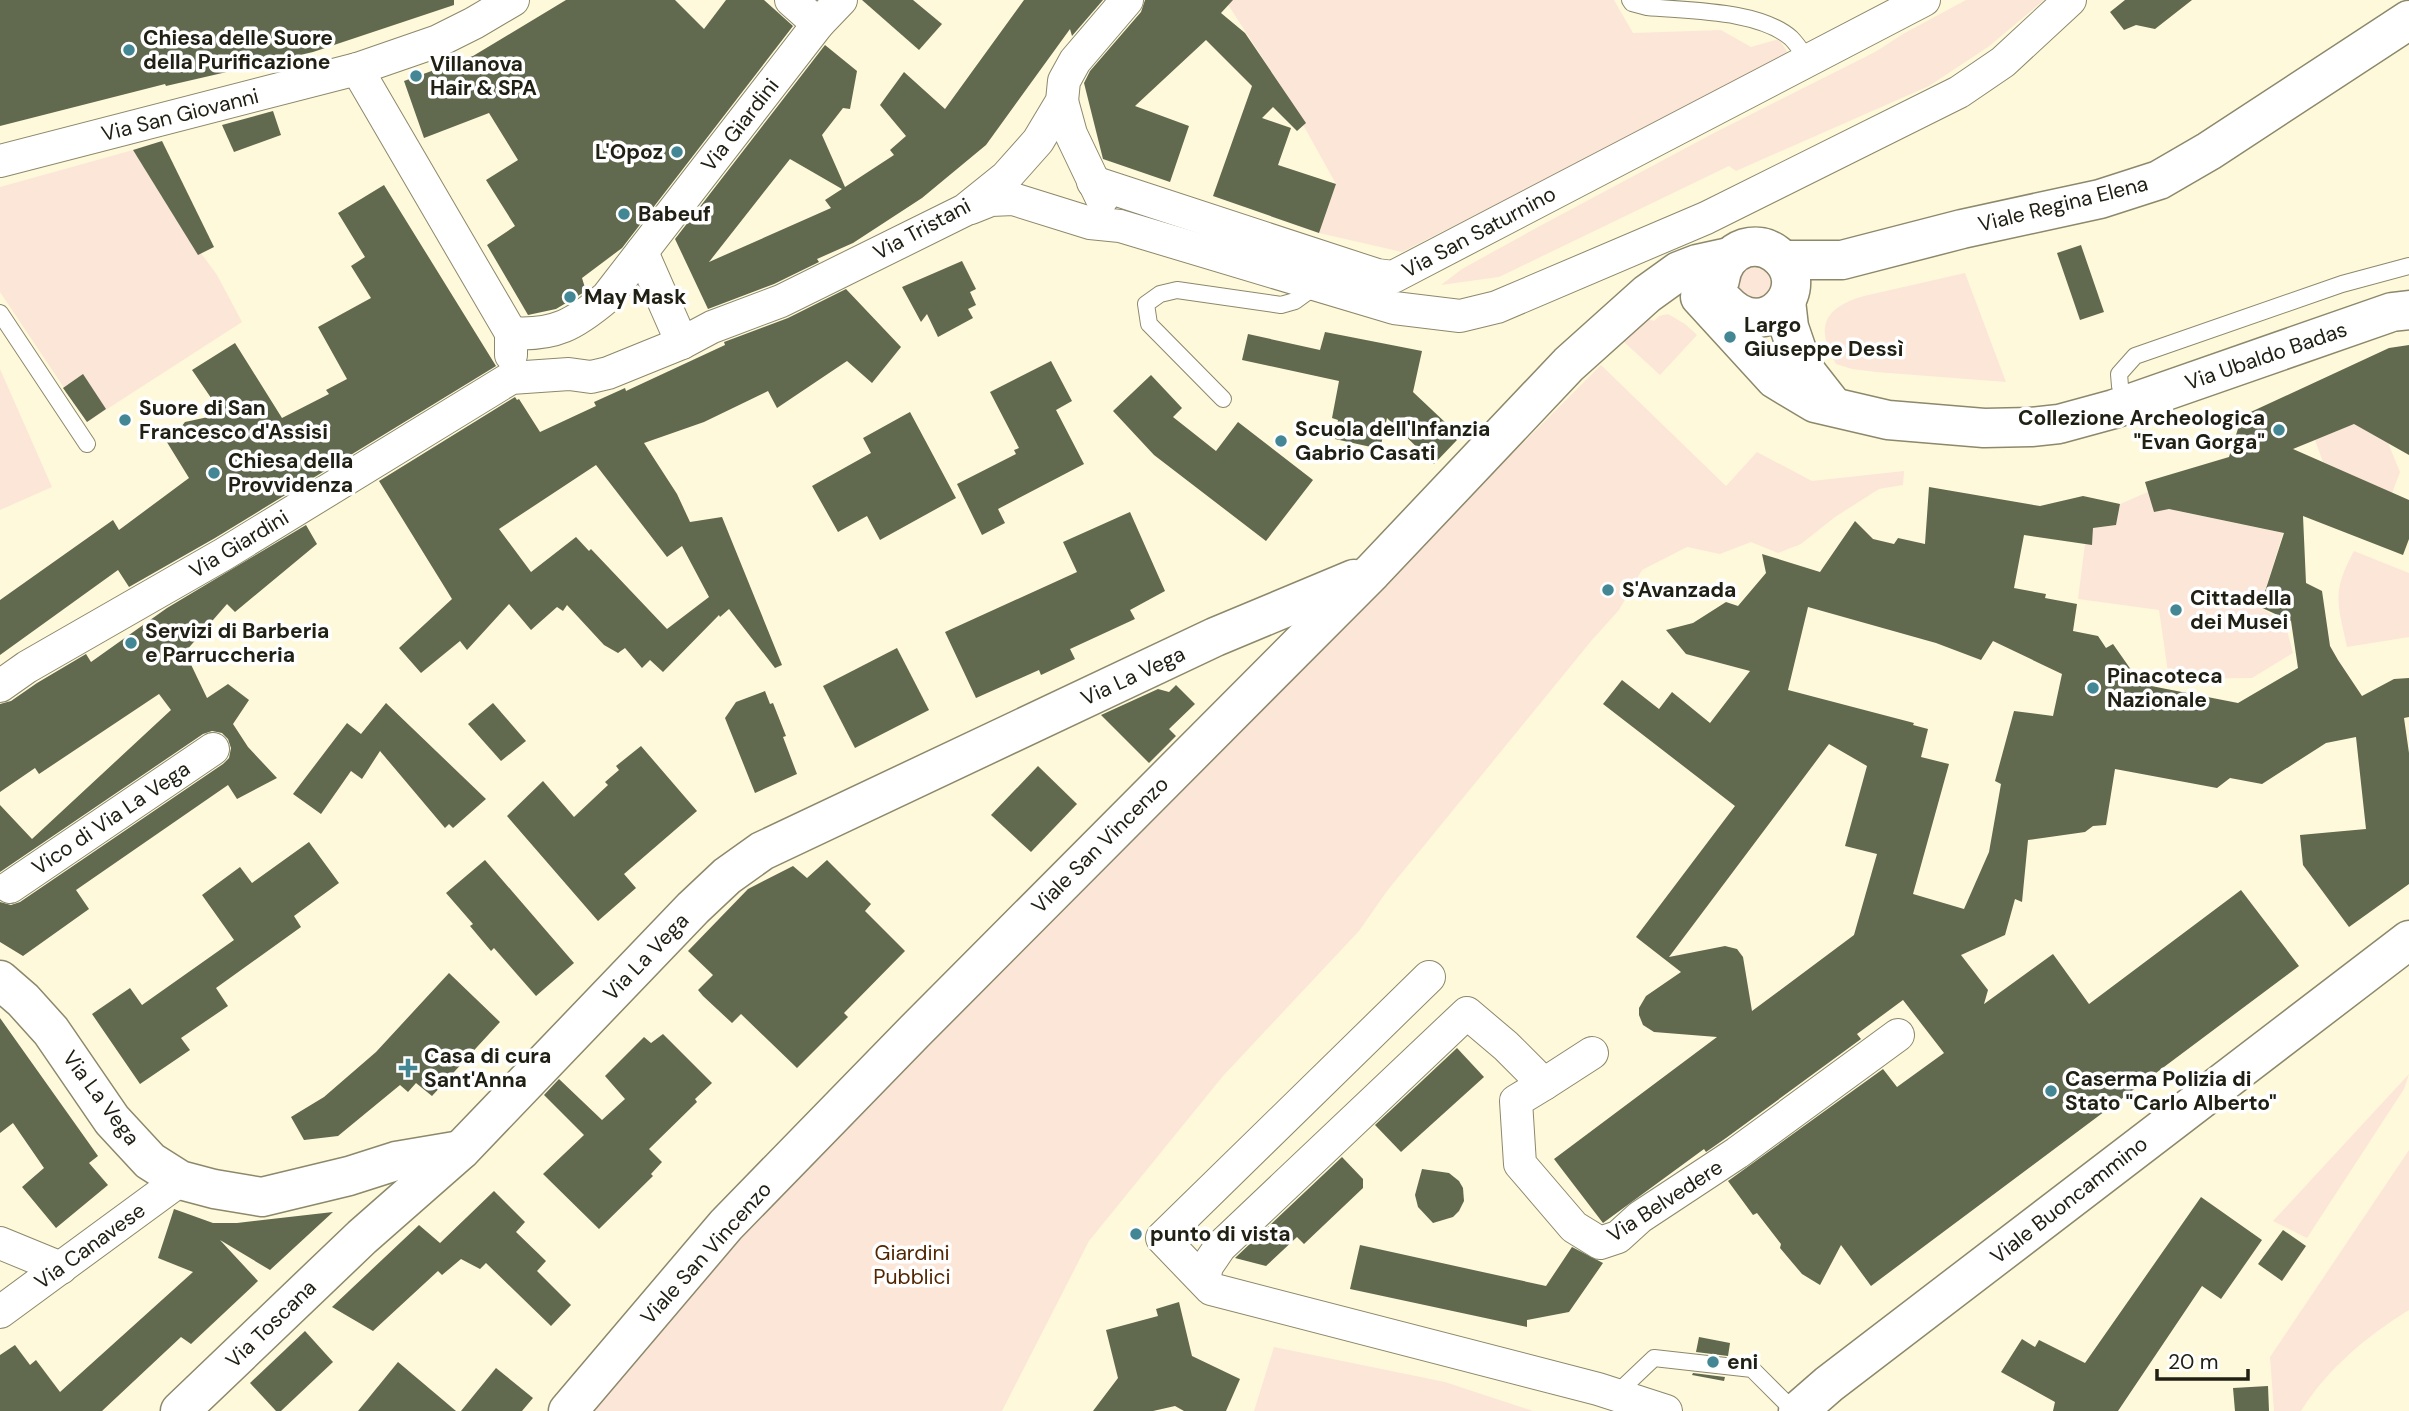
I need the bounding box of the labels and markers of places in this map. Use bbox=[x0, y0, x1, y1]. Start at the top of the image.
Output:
place label: Chiesa delle Suore della Purificazione bbox=[143, 24, 333, 76]
marker: Chiesa delle Suore della Purificazione bbox=[121, 42, 137, 58]
place label: Villanova Hair & SPA bbox=[430, 50, 537, 102]
marker: Villanova Hair & SPA bbox=[408, 68, 424, 84]
place label: L'Opoz bbox=[595, 138, 663, 166]
marker: L'Opoz bbox=[669, 144, 685, 160]
place label: Babeuf bbox=[638, 200, 711, 228]
marker: Babeuf bbox=[616, 206, 632, 222]
place label: May Mask bbox=[584, 283, 686, 311]
marker: May Mask bbox=[562, 289, 578, 305]
place label: Largo Giuseppe Dessì bbox=[1744, 311, 1904, 363]
marker: Largo Giuseppe Dessì bbox=[1722, 329, 1738, 345]
place label: Suore di San Francesco d'Assisi bbox=[139, 394, 328, 446]
place label: Collezione Archeologica "Evan Gorga" bbox=[2018, 404, 2265, 456]
marker: Suore di San Francesco d'Assisi bbox=[117, 412, 133, 428]
place label: Scuola dell'Infanzia Gabrio Casati bbox=[1295, 415, 1490, 467]
marker: Collezione Archeologica "Evan Gorga" bbox=[2271, 422, 2287, 438]
marker: Scuola dell'Infanzia Gabrio Casati bbox=[1273, 433, 1289, 449]
place label: Chiesa della Provvidenza bbox=[228, 447, 353, 499]
marker: Chiesa della Provvidenza bbox=[206, 465, 222, 481]
place label: S'Avanzada bbox=[1622, 576, 1736, 604]
marker: S'Avanzada bbox=[1600, 582, 1616, 598]
place label: Cittadella dei Musei bbox=[2190, 584, 2292, 636]
marker: Cittadella dei Musei bbox=[2168, 602, 2184, 618]
place label: Servizi di Barberia e Parruccheria bbox=[145, 617, 329, 669]
marker: Servizi di Barberia e Parruccheria bbox=[123, 635, 139, 651]
place label: Pinacoteca Nazionale bbox=[2107, 662, 2223, 714]
marker: Pinacoteca Nazionale bbox=[2085, 680, 2101, 696]
place label: Casa di cura Sant'Anna bbox=[424, 1042, 551, 1094]
marker: Casa di cura Sant'Anna bbox=[398, 1058, 418, 1078]
place label: Caserma Polizia di Stato "Carlo Alberto" bbox=[2065, 1065, 2277, 1117]
marker: Caserma Polizia di Stato "Carlo Alberto" bbox=[2043, 1083, 2059, 1099]
place label: punto di vista bbox=[1150, 1220, 1291, 1248]
marker: punto di vista bbox=[1128, 1226, 1144, 1242]
place label: eni bbox=[1727, 1348, 1758, 1376]
marker: eni bbox=[1705, 1354, 1721, 1370]

